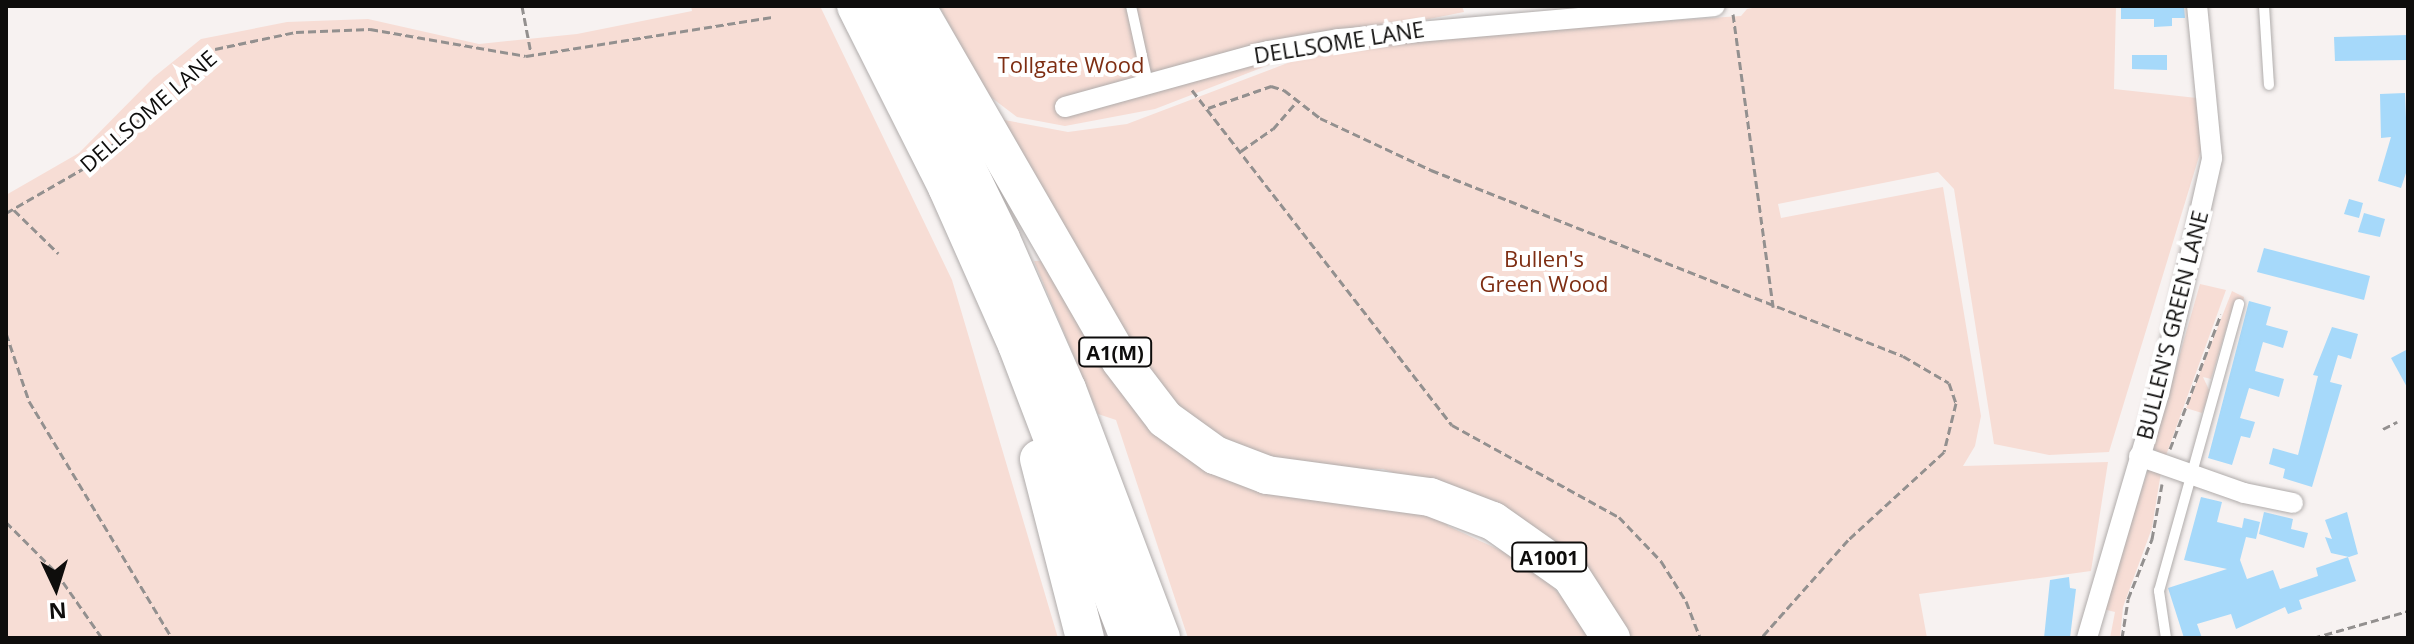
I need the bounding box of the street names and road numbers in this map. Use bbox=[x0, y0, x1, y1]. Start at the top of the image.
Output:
street label: DELLSOME LANE bbox=[1252, 15, 1426, 69]
street label: DELLSOME LANE bbox=[74, 45, 222, 177]
street label: BULLEN'S GREEN LANE bbox=[2131, 208, 2213, 442]
road number: A1(M) bbox=[1077, 336, 1153, 368]
road number: A1001 bbox=[1511, 541, 1587, 573]

